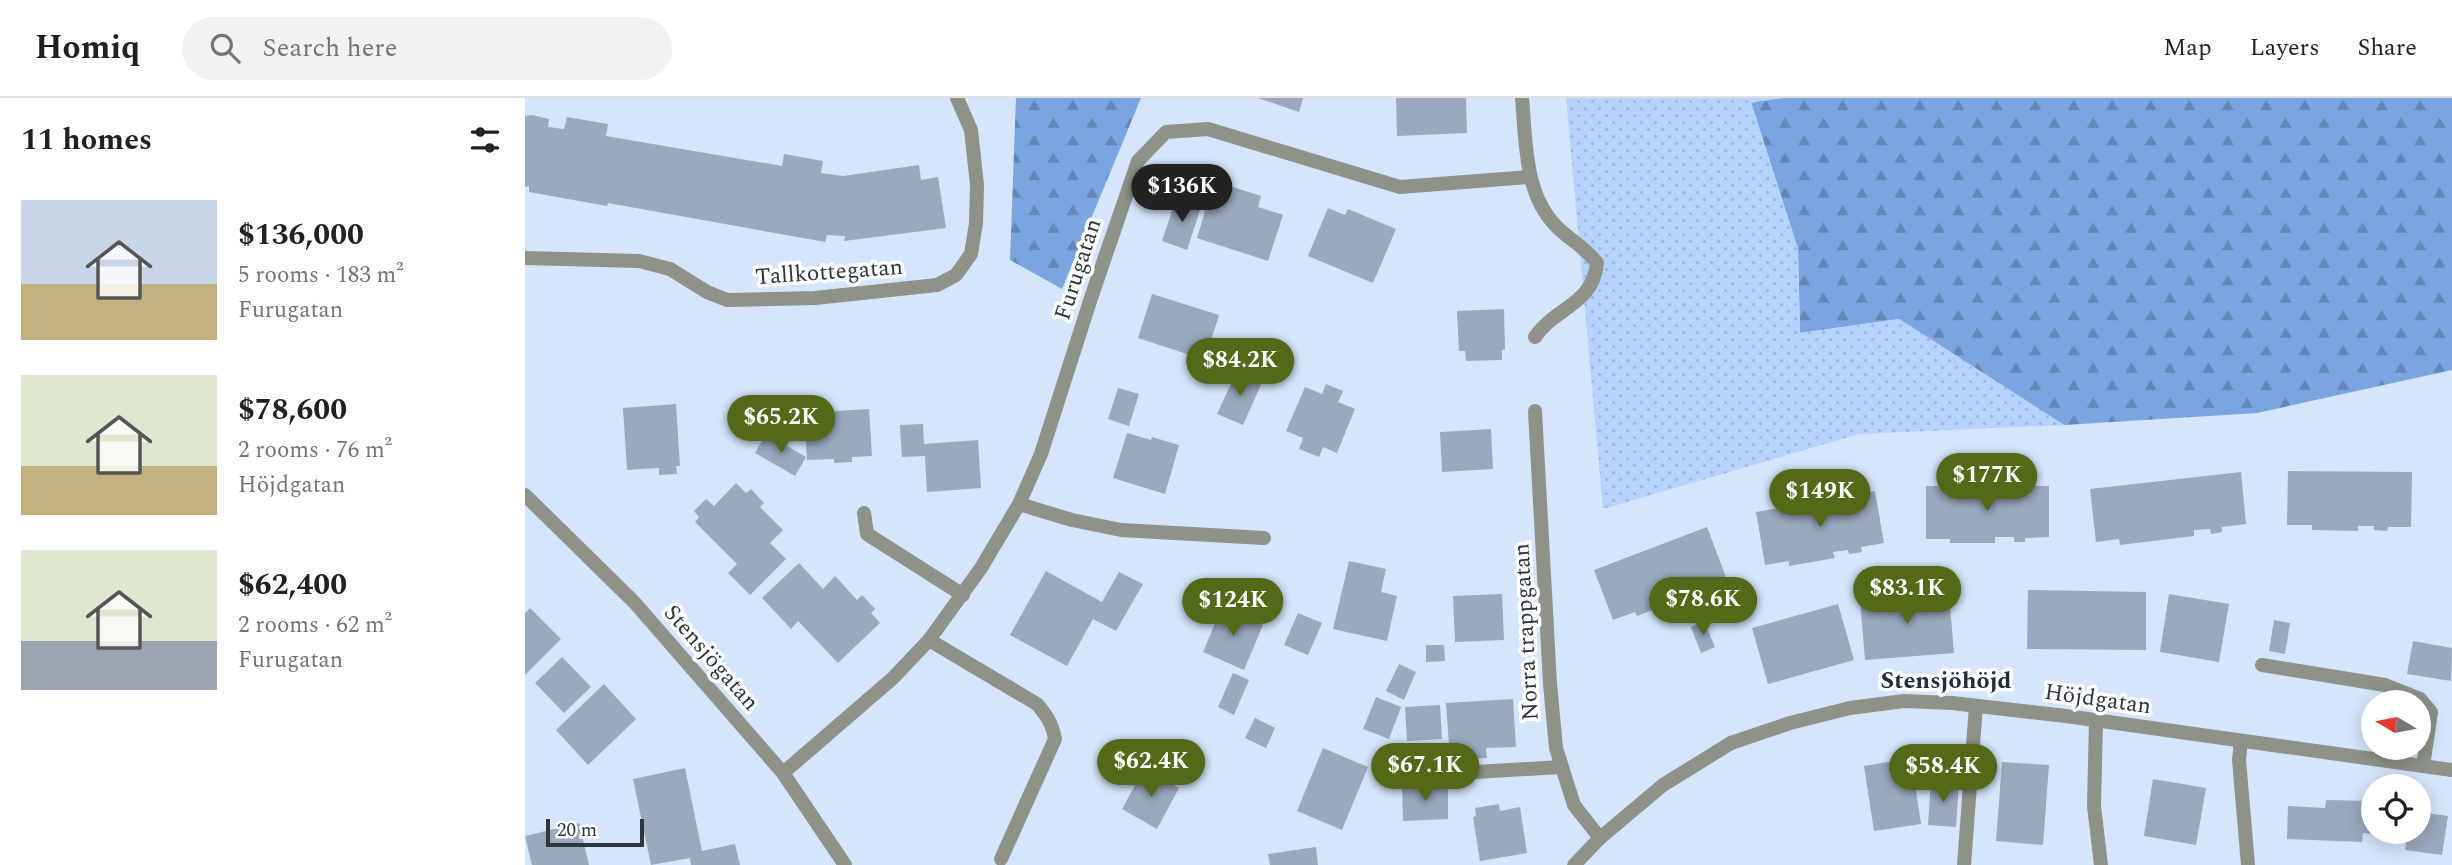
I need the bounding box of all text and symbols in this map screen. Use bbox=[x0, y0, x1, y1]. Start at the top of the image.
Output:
search box bbox=[182, 17, 672, 80]
text: Homiq bbox=[35, 23, 140, 73]
text: Search here bbox=[262, 28, 397, 68]
icon: search bbox=[206, 29, 244, 67]
text: Map bbox=[2163, 30, 2212, 66]
text: Layers bbox=[2250, 30, 2320, 66]
text: Share bbox=[2358, 30, 2417, 66]
text: 11 homes bbox=[21, 117, 152, 163]
icon: filters bbox=[466, 121, 504, 159]
pin: $136K bbox=[1133, 164, 1231, 224]
text: $136K bbox=[1147, 169, 1217, 204]
text: $136,000 bbox=[238, 212, 364, 258]
street label: Furugatan bbox=[1046, 214, 1111, 325]
icon: home bbox=[77, 228, 161, 312]
street label: Tallkottegatan bbox=[754, 250, 904, 295]
text: 5 rooms · 183 m² bbox=[238, 258, 404, 293]
text: Furugatan bbox=[238, 293, 343, 328]
pin: $84.2K bbox=[1183, 338, 1297, 398]
text: $84.2K bbox=[1202, 343, 1278, 378]
text: $78,600 bbox=[238, 387, 347, 433]
pin: $65.2K bbox=[724, 396, 838, 455]
text: $65.2K bbox=[743, 400, 819, 435]
icon: home bbox=[77, 403, 161, 487]
text: 2 rooms · 76 m² bbox=[238, 433, 392, 468]
pin: $177K bbox=[1938, 454, 2036, 513]
text: $177K bbox=[1952, 458, 2022, 493]
text: Höjdgatan bbox=[238, 468, 345, 503]
pin: $149K bbox=[1771, 470, 1869, 529]
text: $149K bbox=[1785, 474, 1855, 509]
street label: Norra trappgatan bbox=[1504, 542, 1549, 722]
text: $62,400 bbox=[238, 562, 347, 608]
pin: $83.1K bbox=[1850, 566, 1964, 626]
text: $83.1K bbox=[1869, 571, 1945, 606]
icon: home bbox=[77, 578, 161, 662]
pin: $124K bbox=[1184, 578, 1282, 638]
pin: $78.6K bbox=[1646, 578, 1760, 637]
text: $78.6K bbox=[1665, 582, 1741, 617]
text: $124K bbox=[1198, 583, 1268, 618]
street label: Stensjögatan bbox=[655, 597, 767, 719]
text: 2 rooms · 62 m² bbox=[238, 608, 392, 643]
text: Furugatan bbox=[238, 643, 343, 678]
district label: Stensjöhöjd bbox=[1880, 663, 2012, 699]
street label: Höjdgatan bbox=[2042, 675, 2153, 724]
north arrow bbox=[2361, 690, 2431, 760]
map controls bbox=[2361, 690, 2431, 844]
pin: $62.4K bbox=[1094, 740, 1208, 799]
text: $62.4K bbox=[1113, 744, 1189, 779]
pin: $67.1K bbox=[1368, 744, 1482, 803]
pin: $58.4K bbox=[1886, 744, 2000, 804]
text: $67.1K bbox=[1387, 748, 1463, 783]
text: $58.4K bbox=[1905, 749, 1981, 784]
button: locate bbox=[2361, 774, 2431, 844]
scale bar bbox=[546, 816, 644, 848]
text: 20 m bbox=[557, 816, 597, 845]

